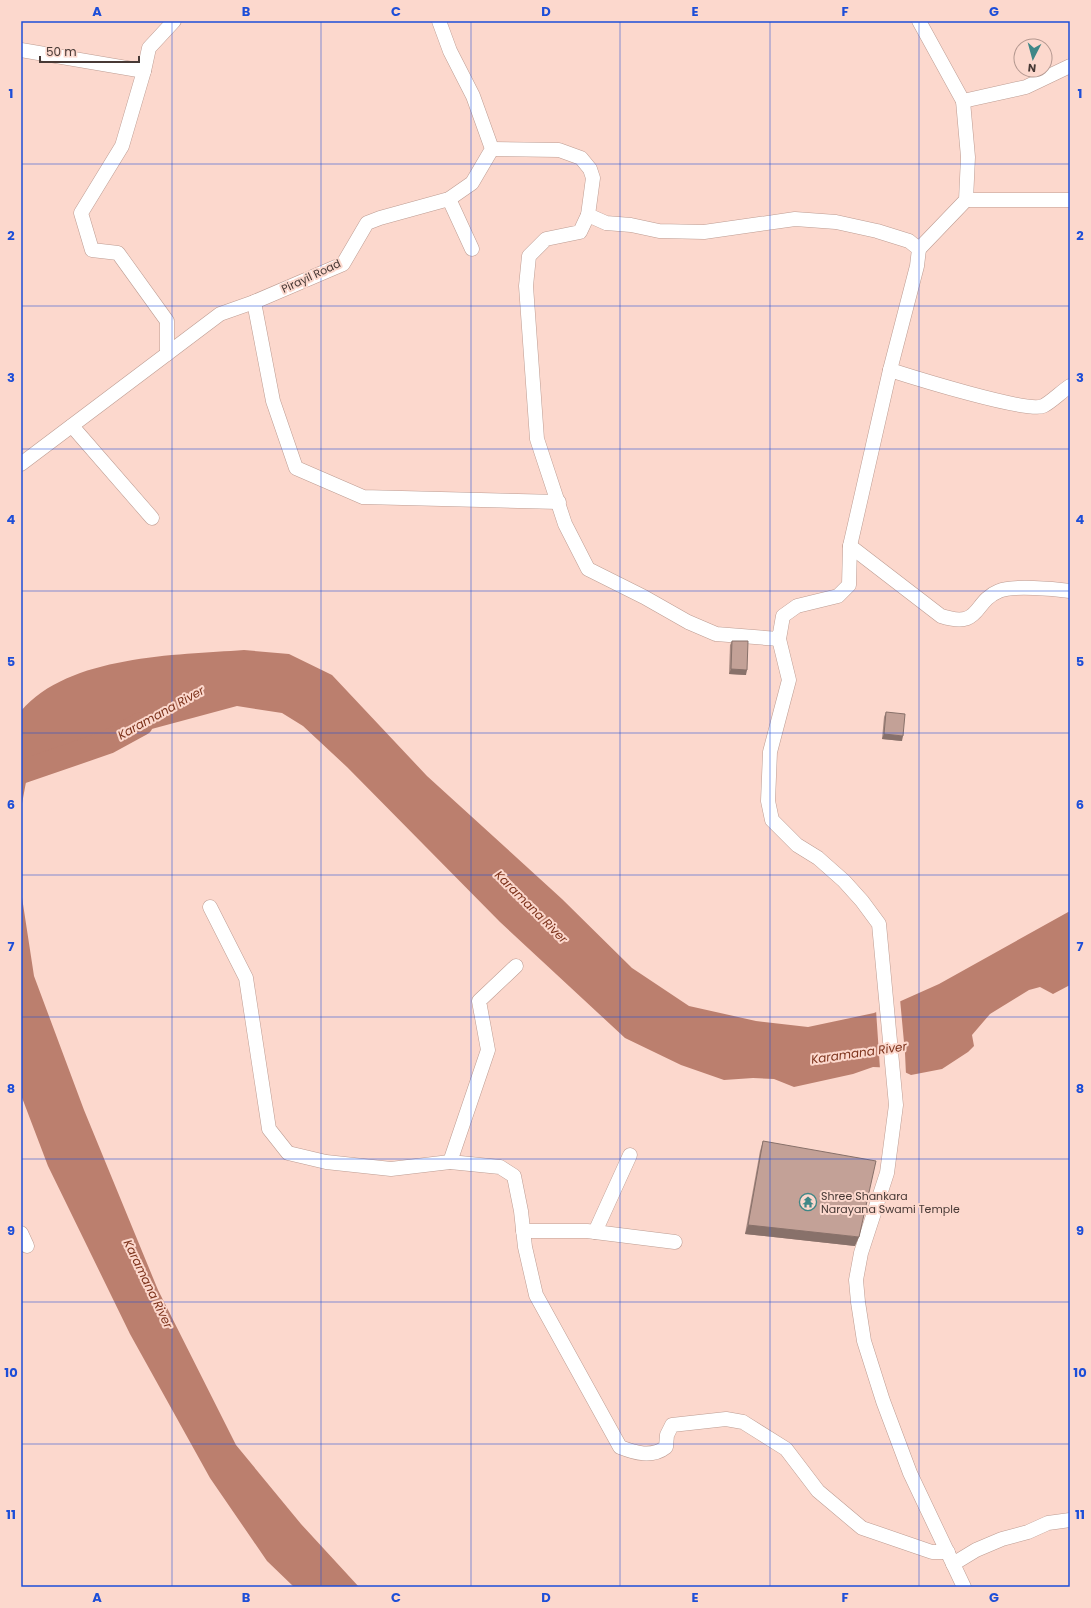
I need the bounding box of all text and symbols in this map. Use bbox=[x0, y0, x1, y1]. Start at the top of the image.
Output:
text: A bbox=[92, 2, 102, 21]
text: B bbox=[242, 2, 251, 21]
text: C bbox=[391, 2, 401, 21]
text: D bbox=[541, 2, 551, 21]
text: E bbox=[691, 2, 699, 21]
text: F bbox=[841, 2, 849, 21]
text: G bbox=[989, 2, 999, 21]
scale bar bbox=[40, 38, 139, 64]
north arrow bbox=[1013, 38, 1053, 78]
text: 50 m bbox=[46, 43, 77, 60]
text: N bbox=[1027, 60, 1037, 76]
text: 1 bbox=[9, 84, 13, 103]
text: 1 bbox=[1078, 84, 1082, 103]
text: 2 bbox=[7, 226, 15, 245]
text: 2 bbox=[1076, 226, 1084, 245]
street label: Pirayil Road bbox=[279, 255, 343, 297]
text: 3 bbox=[7, 368, 15, 387]
text: 3 bbox=[1076, 368, 1084, 387]
text: 4 bbox=[7, 510, 16, 529]
text: 4 bbox=[1076, 510, 1085, 529]
text: 5 bbox=[7, 652, 15, 671]
text: 5 bbox=[1076, 652, 1084, 671]
water label: Karamana River bbox=[114, 681, 208, 743]
text: 6 bbox=[7, 795, 15, 814]
text: 6 bbox=[1076, 795, 1084, 814]
water label: Karamana River bbox=[491, 866, 572, 947]
text: 7 bbox=[8, 937, 15, 956]
text: 7 bbox=[1077, 937, 1084, 956]
water label: Karamana River bbox=[810, 1037, 908, 1068]
text: 8 bbox=[7, 1079, 15, 1098]
text: 8 bbox=[1076, 1079, 1084, 1098]
place label: Shree Shankara Narayana Swami Temple bbox=[821, 1188, 960, 1217]
temple icon: Shree Shankara Narayana Swami Temple bbox=[798, 1192, 818, 1212]
text: 9 bbox=[7, 1221, 15, 1240]
text: 9 bbox=[1076, 1221, 1084, 1240]
water label: Karamana River bbox=[120, 1237, 177, 1331]
text: 10 bbox=[4, 1363, 18, 1382]
text: 10 bbox=[1073, 1363, 1087, 1382]
text: 11 bbox=[6, 1505, 16, 1524]
text: 11 bbox=[1075, 1505, 1085, 1524]
text: A bbox=[92, 1588, 102, 1607]
text: B bbox=[242, 1588, 251, 1607]
text: C bbox=[391, 1588, 401, 1607]
text: D bbox=[541, 1588, 551, 1607]
text: E bbox=[691, 1588, 699, 1607]
text: F bbox=[841, 1588, 849, 1607]
text: G bbox=[989, 1588, 999, 1607]

